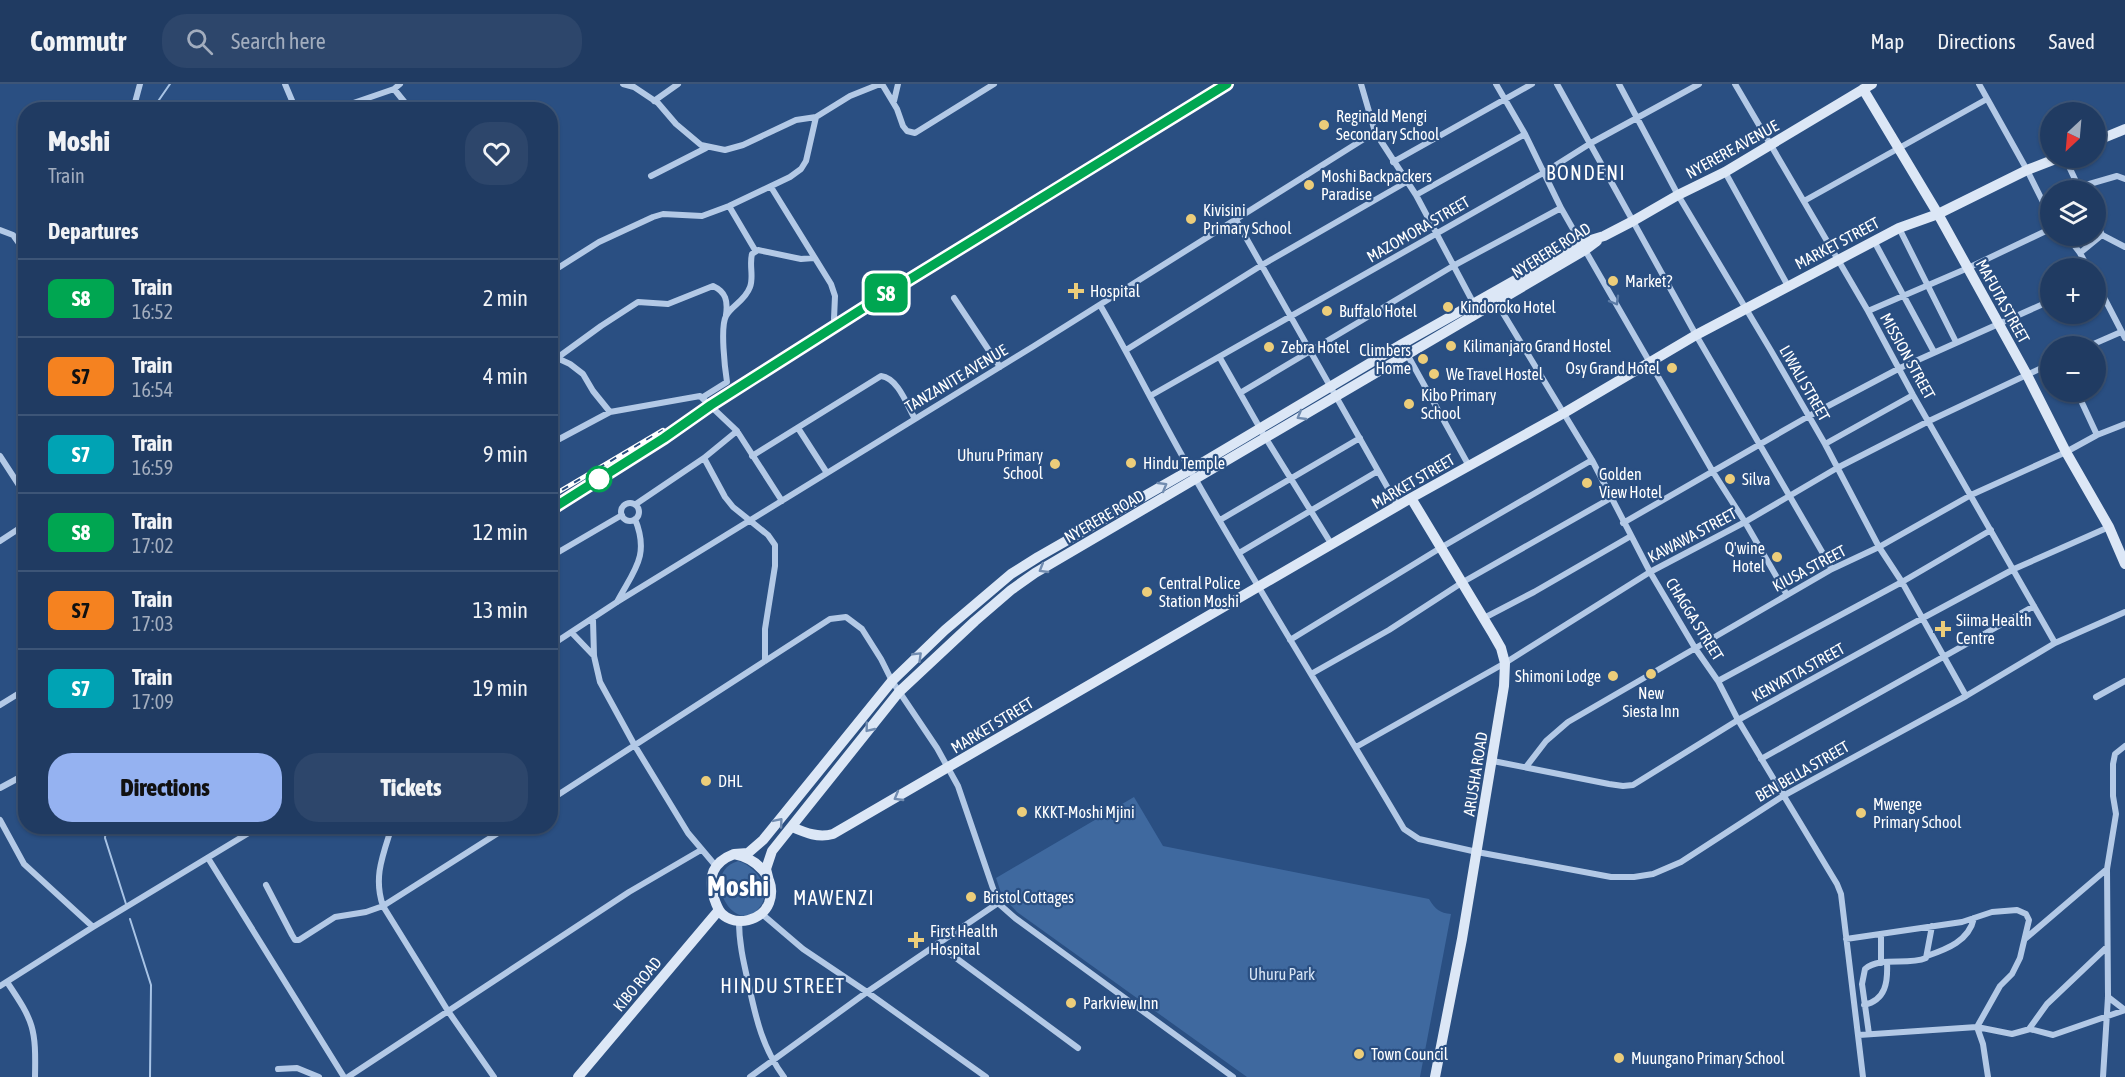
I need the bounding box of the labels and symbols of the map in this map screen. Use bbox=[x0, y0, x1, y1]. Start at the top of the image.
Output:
north arrow bbox=[2040, 102, 2106, 168]
place label: Reginald Mengi Secondary School bbox=[1336, 107, 1440, 144]
street label: NYERERE AVENUE bbox=[1683, 116, 1782, 182]
marker: Reginald Mengi Secondary School bbox=[1317, 118, 1331, 132]
district label: BONDENI bbox=[1546, 161, 1626, 184]
place label: Moshi Backpackers Paradise bbox=[1321, 167, 1432, 203]
marker: Moshi Backpackers Paradise bbox=[1302, 178, 1316, 192]
street label: MAZOMORA STREET bbox=[1363, 192, 1473, 266]
place label: Kivisini Primary School bbox=[1203, 201, 1292, 238]
marker: Kivisini Primary School bbox=[1184, 212, 1198, 226]
street label: MARKET STREET bbox=[1792, 213, 1882, 273]
street label: NYERERE ROAD bbox=[1508, 219, 1594, 281]
street label: MAFUTA STREET bbox=[1973, 256, 2033, 346]
place label: Market? bbox=[1625, 272, 1672, 290]
line badge: S8 bbox=[859, 274, 913, 312]
marker: Market? bbox=[1606, 274, 1620, 288]
marker: Hospital bbox=[1067, 282, 1085, 300]
place label: Hospital bbox=[1090, 282, 1141, 301]
one-way arrow bbox=[1607, 295, 1619, 305]
place label: Kindoroko Hotel bbox=[1460, 298, 1557, 316]
marker: Kindoroko Hotel bbox=[1441, 300, 1455, 314]
place label: Buffalo Hotel bbox=[1339, 302, 1418, 320]
marker: Buffalo Hotel bbox=[1320, 304, 1334, 318]
street label: MISSION STREET bbox=[1877, 310, 1939, 402]
place label: Kilimanjaro Grand Hostel bbox=[1463, 337, 1612, 356]
place label: Zebra Hotel bbox=[1281, 338, 1351, 356]
marker: Kilimanjaro Grand Hostel bbox=[1444, 339, 1458, 353]
street label: TANZANITE AVENUE bbox=[902, 340, 1011, 416]
marker: Zebra Hotel bbox=[1262, 340, 1276, 354]
place label: Climbers Home bbox=[1359, 341, 1411, 377]
street label: LIWALI STREET bbox=[1776, 342, 1834, 424]
marker: Climbers Home bbox=[1416, 352, 1430, 366]
place label: Osy Grand Hotel bbox=[1566, 359, 1661, 378]
marker: Osy Grand Hotel bbox=[1665, 361, 1679, 375]
place label: We Travel Hostel bbox=[1446, 365, 1544, 383]
marker: We Travel Hostel bbox=[1427, 367, 1441, 381]
place label: Kibo Primary School bbox=[1421, 386, 1497, 422]
marker: Kibo Primary School bbox=[1402, 397, 1416, 411]
one-way arrow bbox=[1297, 409, 1308, 421]
place label: Uhuru Primary School bbox=[957, 446, 1044, 482]
street label: MARKET STREET bbox=[1368, 450, 1458, 512]
place label: Hindu Temple bbox=[1143, 454, 1225, 473]
marker: Hindu Temple bbox=[1124, 456, 1138, 470]
marker: Uhuru Primary School bbox=[1048, 457, 1062, 471]
place label: Golden View Hotel bbox=[1599, 465, 1663, 501]
unlabelled marker bbox=[586, 466, 612, 492]
place label: Silva bbox=[1742, 470, 1770, 488]
marker: Silva bbox=[1723, 472, 1737, 486]
marker: Golden View Hotel bbox=[1580, 476, 1594, 490]
one-way arrow bbox=[1156, 482, 1167, 493]
street label: NYERERE ROAD bbox=[1061, 486, 1147, 546]
street label: KAWAWA STREET bbox=[1645, 504, 1739, 566]
place label: Q'wine Hotel bbox=[1725, 539, 1766, 575]
street label: KIUSA STREET bbox=[1769, 541, 1849, 595]
marker: Q'wine Hotel bbox=[1770, 550, 1784, 564]
one-way arrow bbox=[1039, 561, 1049, 573]
place label: Central Police Station Moshi bbox=[1159, 574, 1240, 610]
street label: CHAGGA STREET bbox=[1663, 574, 1727, 664]
marker: Central Police Station Moshi bbox=[1140, 585, 1154, 599]
place label: Siima Health Centre bbox=[1956, 611, 2032, 647]
marker: Siima Health Centre bbox=[1934, 620, 1952, 638]
street label: KENYATTA STREET bbox=[1748, 639, 1848, 705]
one-way arrow bbox=[910, 653, 921, 664]
place label: Shimoni Lodge bbox=[1515, 667, 1601, 686]
marker: New Siesta Inn bbox=[1644, 667, 1658, 681]
marker: Shimoni Lodge bbox=[1606, 669, 1620, 683]
place label: New Siesta Inn bbox=[1622, 684, 1680, 720]
street label: MARKET STREET bbox=[948, 693, 1036, 757]
one-way arrow bbox=[866, 721, 877, 732]
street label: ARUSHA ROAD bbox=[1459, 730, 1491, 818]
street label: BEN BELLA STREET bbox=[1752, 737, 1852, 805]
place label: DHL bbox=[718, 772, 743, 790]
marker: DHL bbox=[699, 774, 713, 788]
one-way arrow bbox=[894, 790, 904, 802]
place label: Mwenge Primary School bbox=[1873, 795, 1962, 832]
place label: KKKT-Moshi Mjini bbox=[1034, 803, 1135, 822]
marker: KKKT-Moshi Mjini bbox=[1015, 805, 1029, 819]
marker: Mwenge Primary School bbox=[1854, 806, 1868, 820]
one-way arrow bbox=[772, 818, 783, 829]
district label: Moshi bbox=[707, 870, 769, 902]
district label: MAWENZI bbox=[793, 886, 875, 909]
place label: Bristol Cottages bbox=[983, 888, 1074, 907]
marker: Bristol Cottages bbox=[964, 890, 978, 904]
place label: First Health Hospital bbox=[930, 922, 998, 959]
marker: First Health Hospital bbox=[907, 931, 925, 949]
street label: KIBO ROAD bbox=[609, 953, 665, 1015]
park label: Uhuru Park bbox=[1249, 965, 1315, 983]
district label: HINDU STREET bbox=[720, 974, 846, 997]
place label: Parkview Inn bbox=[1083, 994, 1158, 1012]
marker: Parkview Inn bbox=[1064, 996, 1078, 1010]
place label: Town Council bbox=[1371, 1045, 1449, 1063]
marker: Town Council bbox=[1352, 1047, 1366, 1061]
place label: Muungano Primary School bbox=[1631, 1049, 1786, 1068]
marker: Muungano Primary School bbox=[1612, 1051, 1626, 1065]

